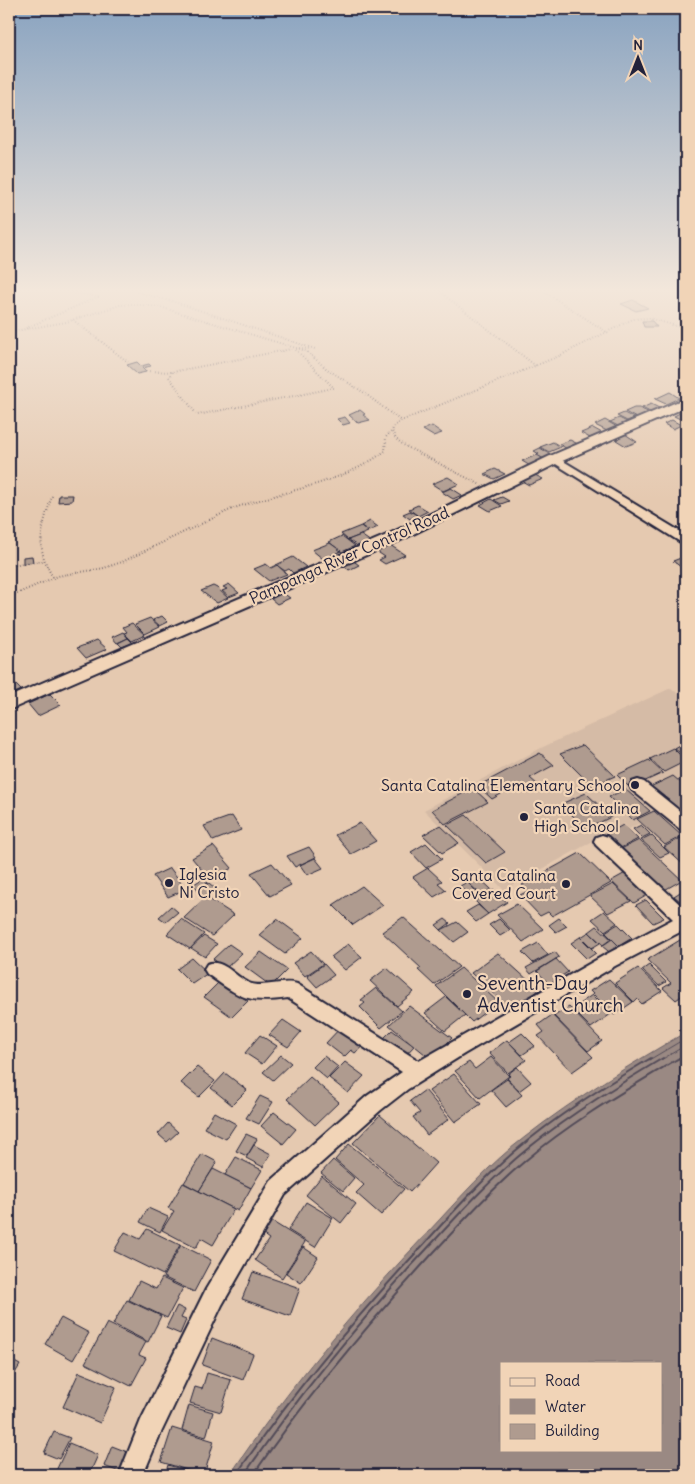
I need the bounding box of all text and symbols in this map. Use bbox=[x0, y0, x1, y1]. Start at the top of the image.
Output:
north arrow bbox=[612, 32, 662, 82]
text: N bbox=[633, 36, 643, 54]
street label: Pampanga River Control Road bbox=[246, 502, 452, 608]
place label: Santa Catalina Elementary School bbox=[381, 775, 625, 795]
marker: Santa Catalina Elementary School bbox=[629, 779, 641, 791]
place label: Santa Catalina High School bbox=[534, 798, 639, 836]
marker: Santa Catalina High School bbox=[518, 811, 530, 823]
place label: Iglesia Ni Cristo bbox=[179, 864, 240, 902]
place label: Santa Catalina Covered Court bbox=[451, 865, 557, 903]
marker: Iglesia Ni Cristo bbox=[163, 877, 175, 889]
marker: Santa Catalina Covered Court bbox=[560, 878, 572, 890]
place label: Seventh-Day Adventist Church bbox=[477, 971, 624, 1017]
marker: Seventh-Day Adventist Church bbox=[461, 988, 473, 1000]
legend bbox=[500, 1362, 662, 1452]
text: Road bbox=[545, 1371, 580, 1390]
text: Water bbox=[545, 1397, 586, 1416]
text: Building bbox=[545, 1421, 600, 1440]

